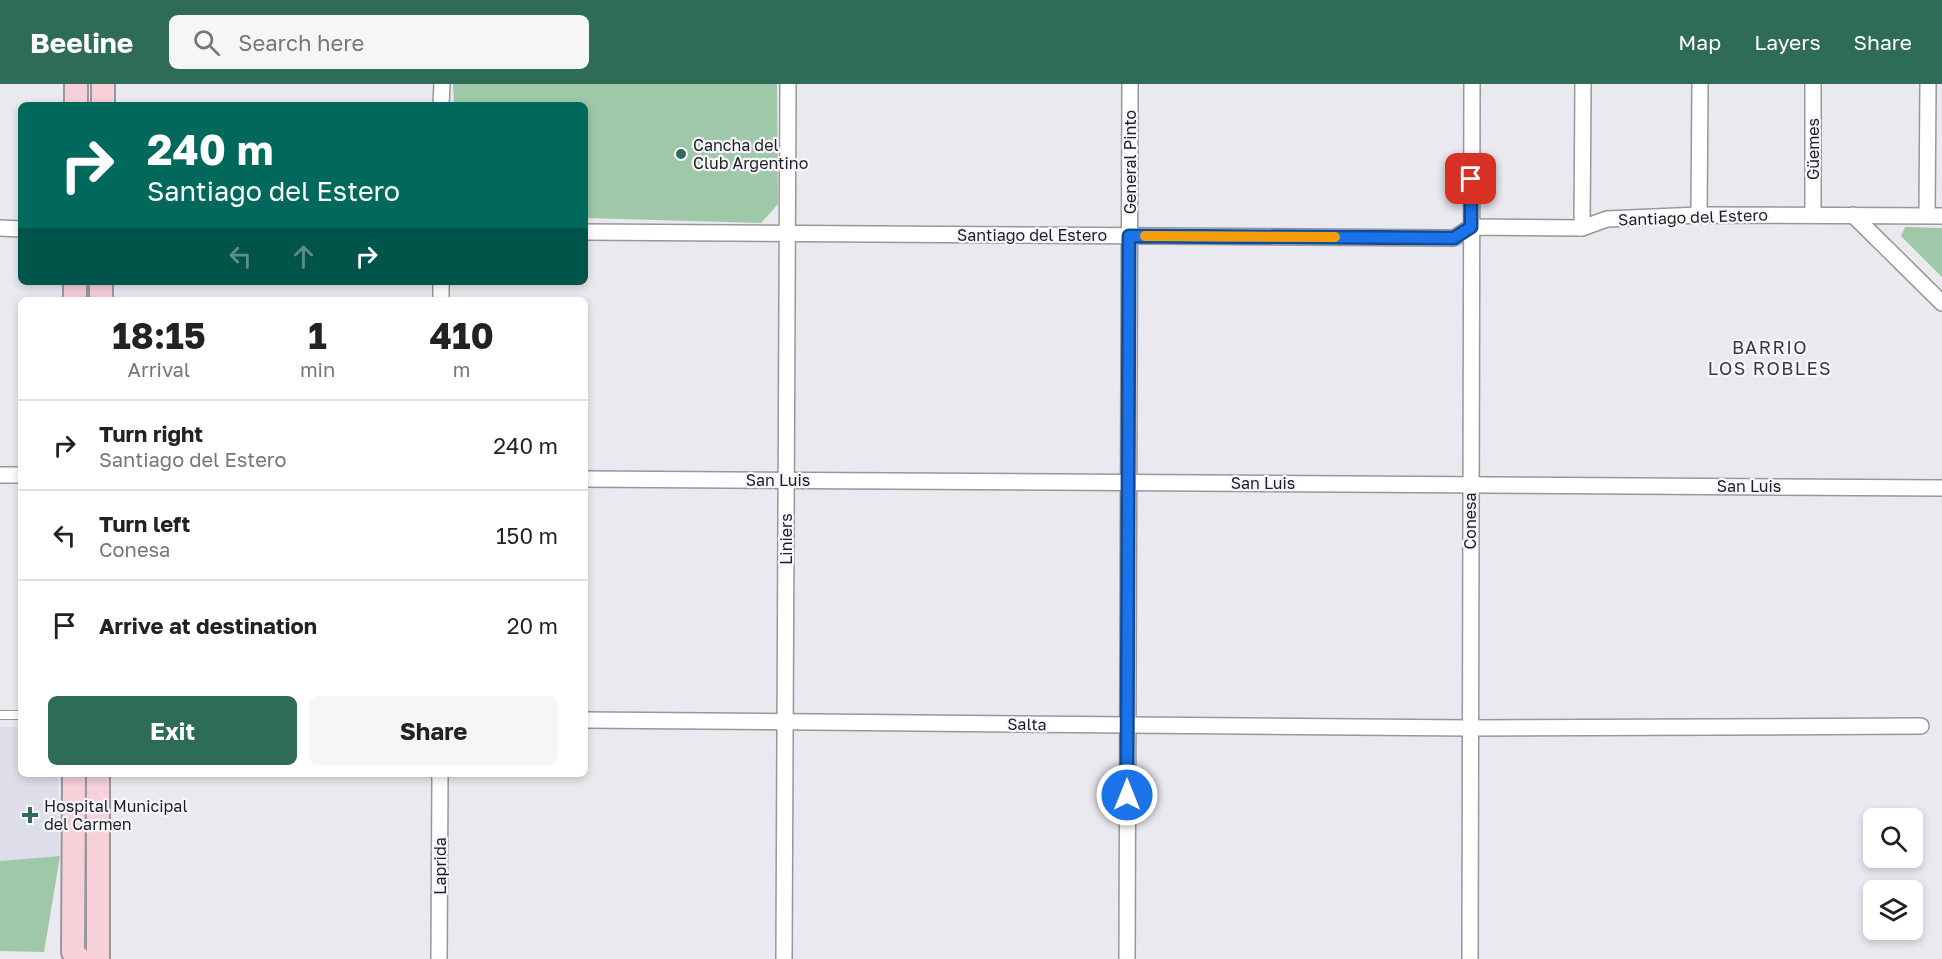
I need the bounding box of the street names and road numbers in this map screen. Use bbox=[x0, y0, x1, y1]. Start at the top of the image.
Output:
street label: General Pinto bbox=[1120, 110, 1140, 214]
street label: Güemes bbox=[1803, 118, 1823, 180]
street label: Santiago del Estero bbox=[1618, 204, 1768, 230]
street label: Santiago del Estero bbox=[957, 225, 1107, 245]
street label: San Luis bbox=[746, 470, 810, 490]
street label: San Luis bbox=[1231, 473, 1295, 493]
street label: San Luis bbox=[1717, 476, 1781, 496]
street label: Conesa bbox=[1460, 492, 1480, 550]
street label: Liniers bbox=[776, 513, 796, 565]
street label: Salta bbox=[1007, 714, 1047, 734]
street label: Laprida bbox=[430, 837, 450, 895]

